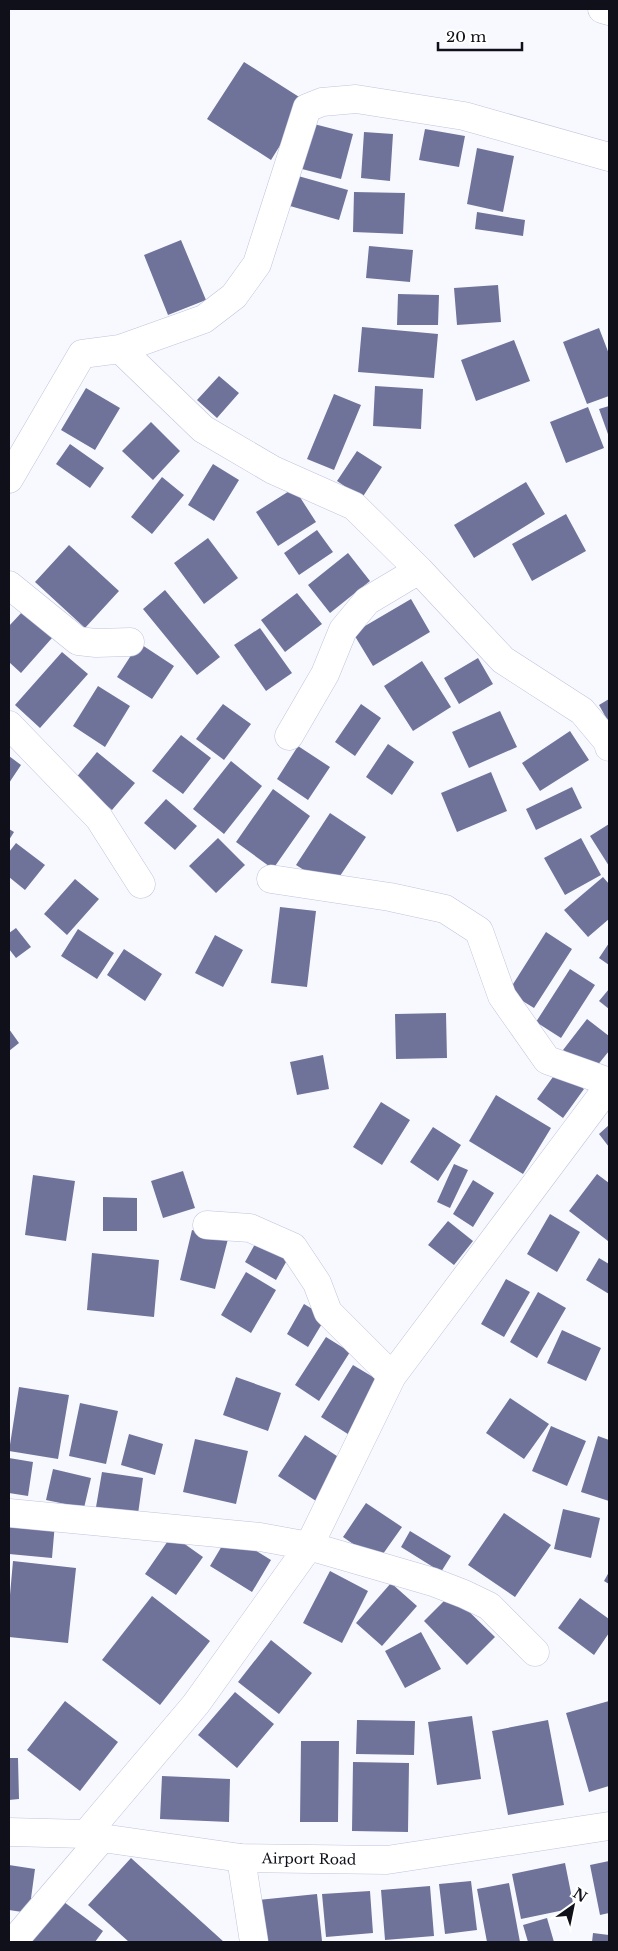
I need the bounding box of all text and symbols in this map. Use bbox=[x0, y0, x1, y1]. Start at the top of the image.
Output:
scale bar bbox=[438, 20, 522, 52]
text: 20 m bbox=[446, 27, 486, 46]
street label: Airport Road bbox=[261, 1849, 357, 1869]
north arrow bbox=[548, 1881, 598, 1931]
text: N bbox=[570, 1884, 591, 1906]

